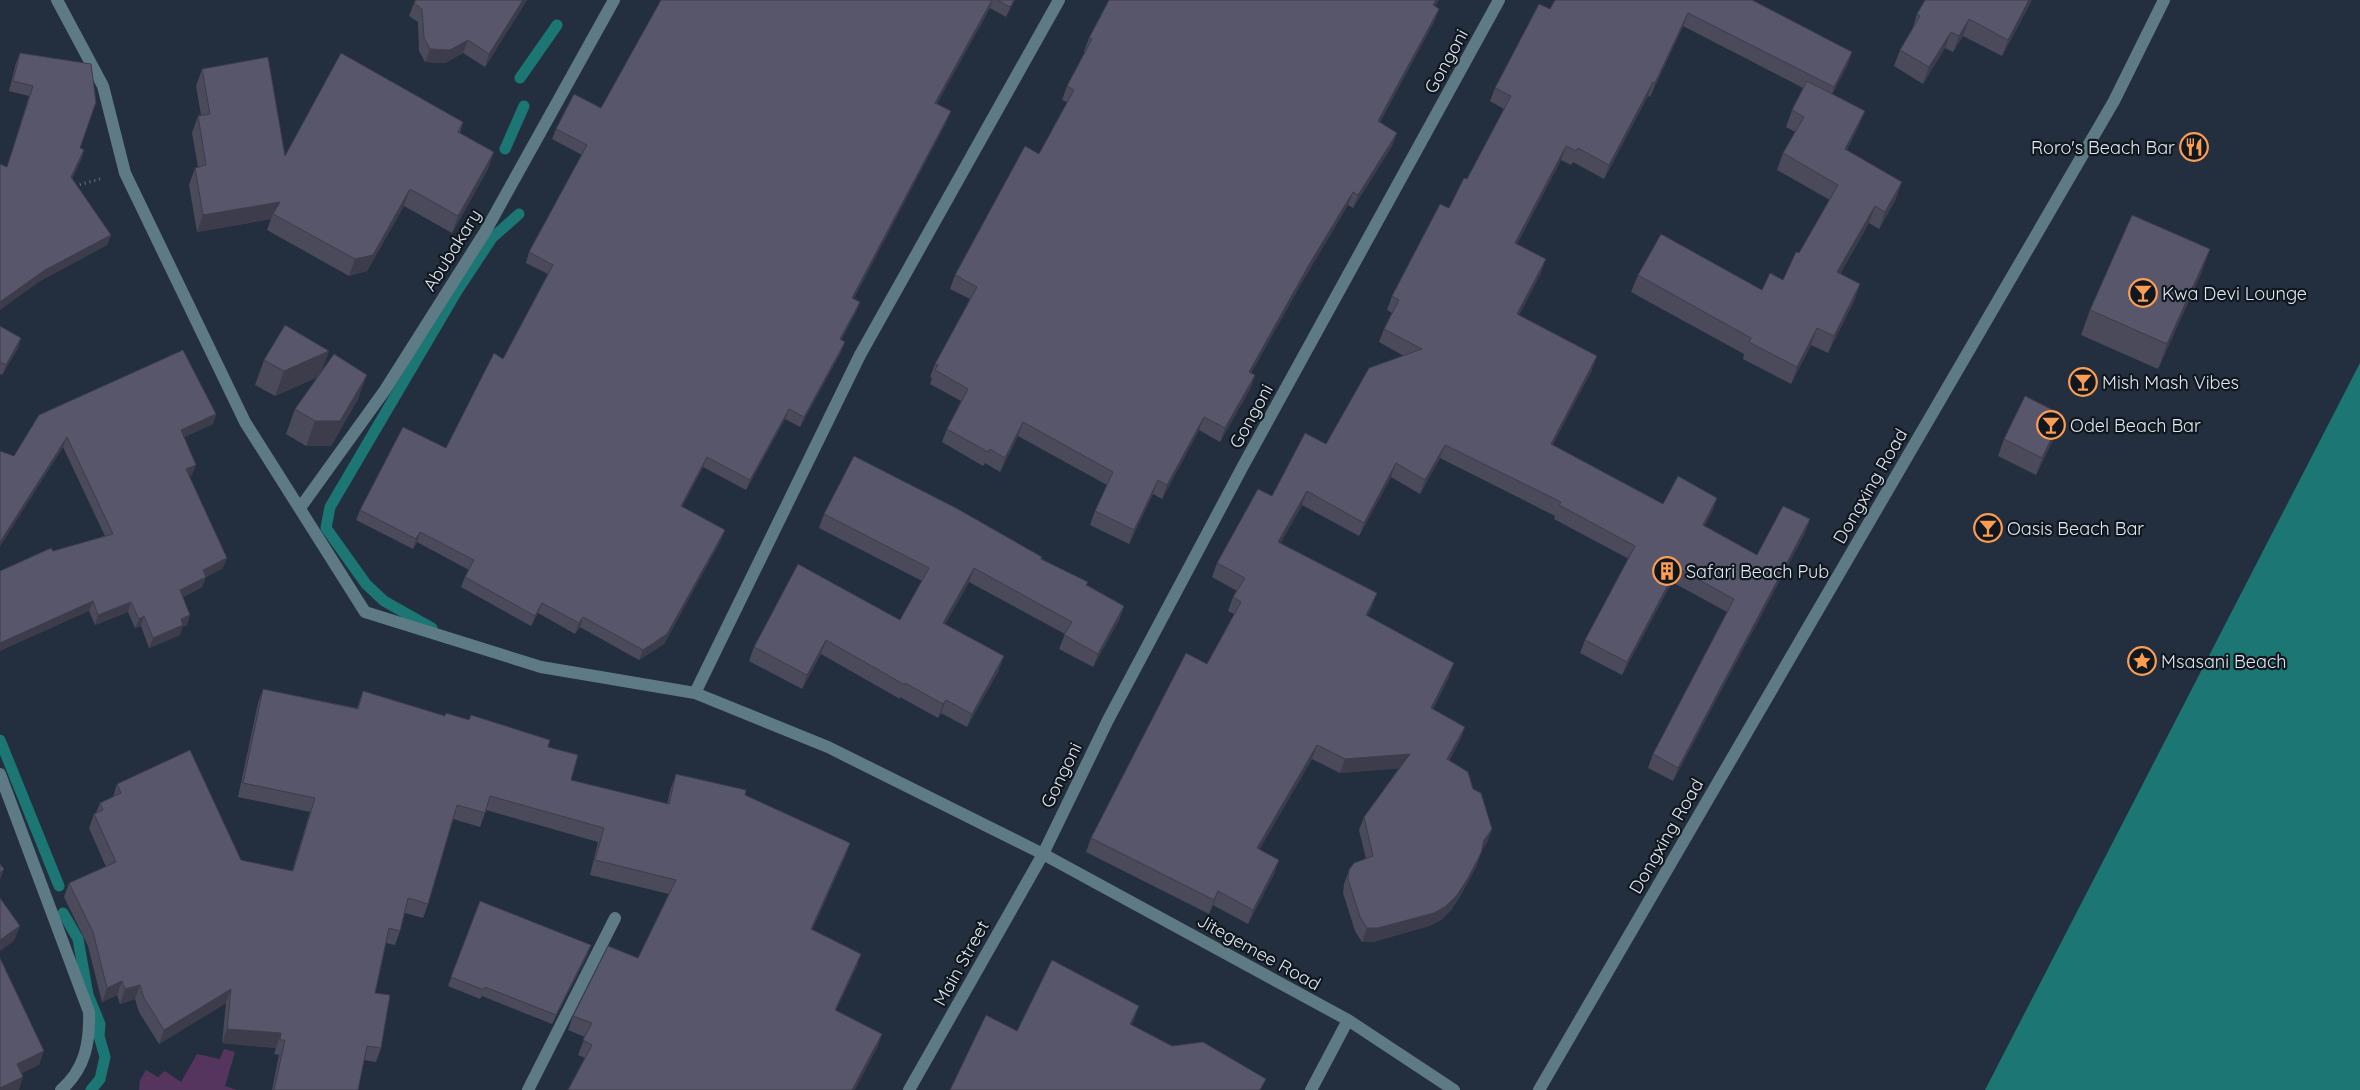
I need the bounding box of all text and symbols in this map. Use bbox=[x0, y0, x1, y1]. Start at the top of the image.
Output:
street label: Gongoni bbox=[1419, 25, 1473, 97]
restaurant icon: Roro's Beach Bar bbox=[2179, 132, 2209, 162]
place label: Roro's Beach Bar bbox=[2031, 136, 2175, 159]
street label: Abubakary bbox=[418, 205, 486, 295]
bar icon: Kwa Devi Lounge bbox=[2128, 278, 2158, 308]
place label: Kwa Devi Lounge bbox=[2162, 282, 2307, 305]
bar icon: Mish Mash Vibes bbox=[2068, 367, 2098, 397]
place label: Mish Mash Vibes bbox=[2102, 371, 2239, 394]
street label: Gongoni bbox=[1224, 380, 1278, 452]
bar icon: Odel Beach Bar bbox=[2036, 410, 2066, 440]
place label: Odel Beach Bar bbox=[2070, 414, 2201, 437]
street label: Dongxing Road bbox=[1828, 424, 1912, 548]
bar icon: Oasis Beach Bar bbox=[1973, 513, 2003, 543]
place label: Oasis Beach Bar bbox=[2007, 517, 2144, 540]
building icon: Safari Beach Pub bbox=[1652, 556, 1682, 586]
place label: Safari Beach Pub bbox=[1686, 560, 1829, 583]
place icon: Msasani Beach bbox=[2127, 646, 2157, 676]
place label: Msasani Beach bbox=[2161, 650, 2286, 673]
street label: Gongoni bbox=[1035, 739, 1087, 811]
street label: Dongxing Road bbox=[1624, 774, 1708, 898]
street label: Jitegemee Road bbox=[1193, 909, 1325, 995]
street label: Main Street bbox=[928, 916, 994, 1010]

